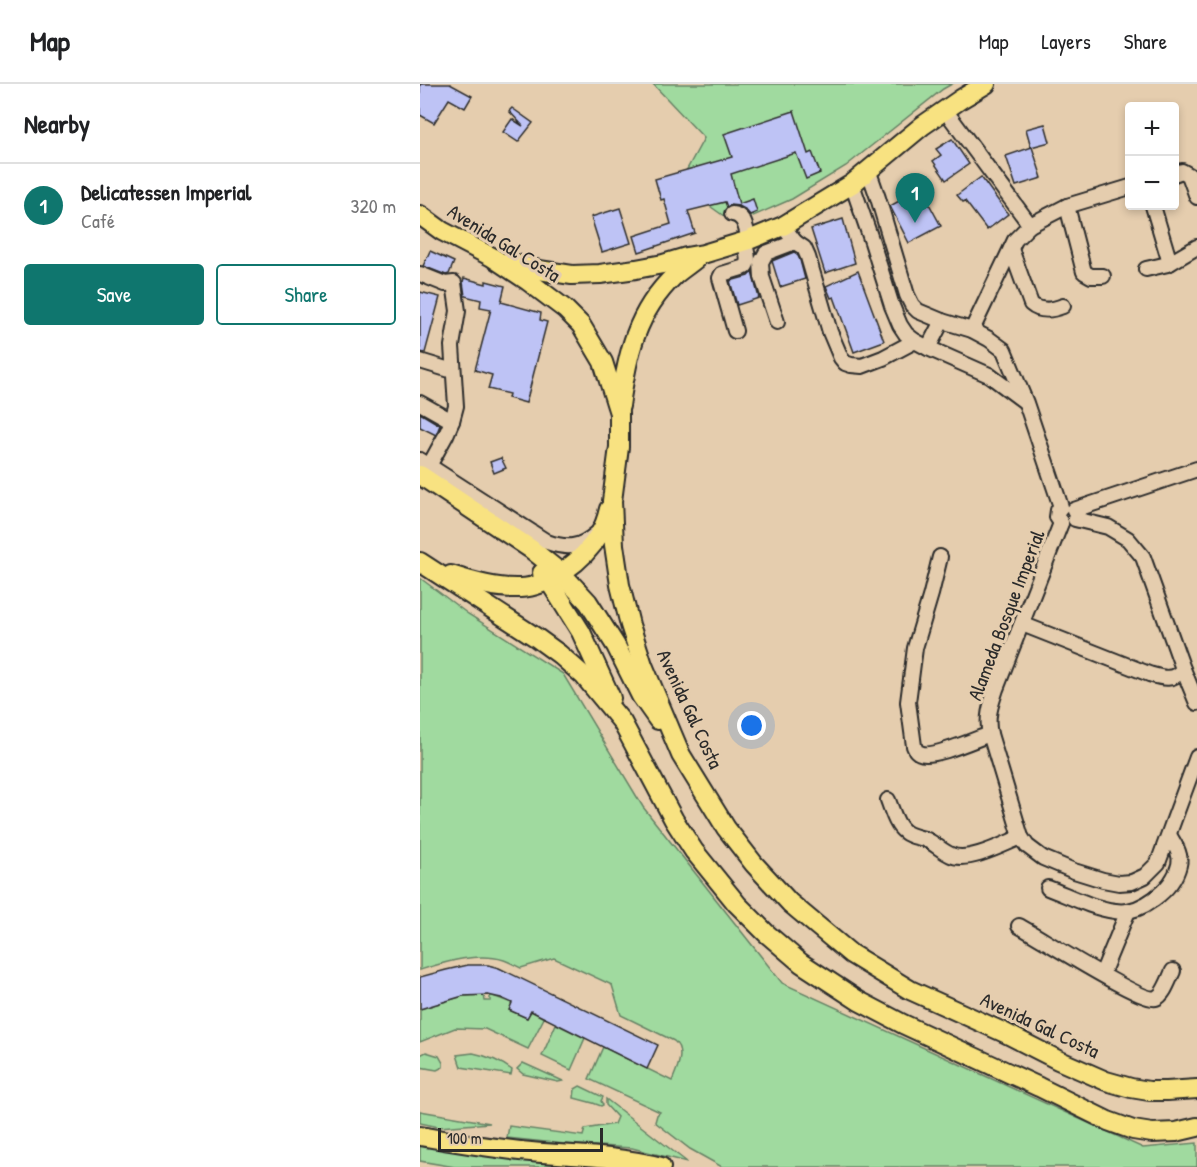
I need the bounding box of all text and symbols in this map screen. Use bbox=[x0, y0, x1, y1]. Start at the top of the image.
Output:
text: Map bbox=[30, 22, 70, 60]
text: Map bbox=[979, 27, 1008, 56]
text: Layers bbox=[1041, 27, 1091, 56]
text: Share bbox=[1124, 27, 1167, 56]
map controls bbox=[1125, 102, 1179, 210]
button: + bbox=[1125, 102, 1179, 156]
text: Nearby bbox=[24, 106, 90, 141]
button: − bbox=[1125, 156, 1179, 210]
pin: 1 bbox=[896, 174, 934, 223]
text: Delicatessen Imperial bbox=[81, 177, 251, 207]
text: 1 bbox=[40, 192, 47, 219]
text: 320 m bbox=[351, 192, 396, 219]
street label: Avenida Gal Costa bbox=[443, 197, 566, 288]
text: Café bbox=[81, 207, 115, 234]
button: Save bbox=[24, 264, 204, 325]
button: Share bbox=[216, 264, 396, 325]
street label: Alameda Bosque Imperial bbox=[961, 525, 1051, 704]
street label: Avenida Gal Costa bbox=[651, 645, 730, 773]
your location bbox=[737, 711, 766, 740]
street label: Avenida Gal Costa bbox=[976, 985, 1104, 1064]
scale bar bbox=[438, 1125, 603, 1152]
text: 100 m bbox=[447, 1127, 482, 1149]

